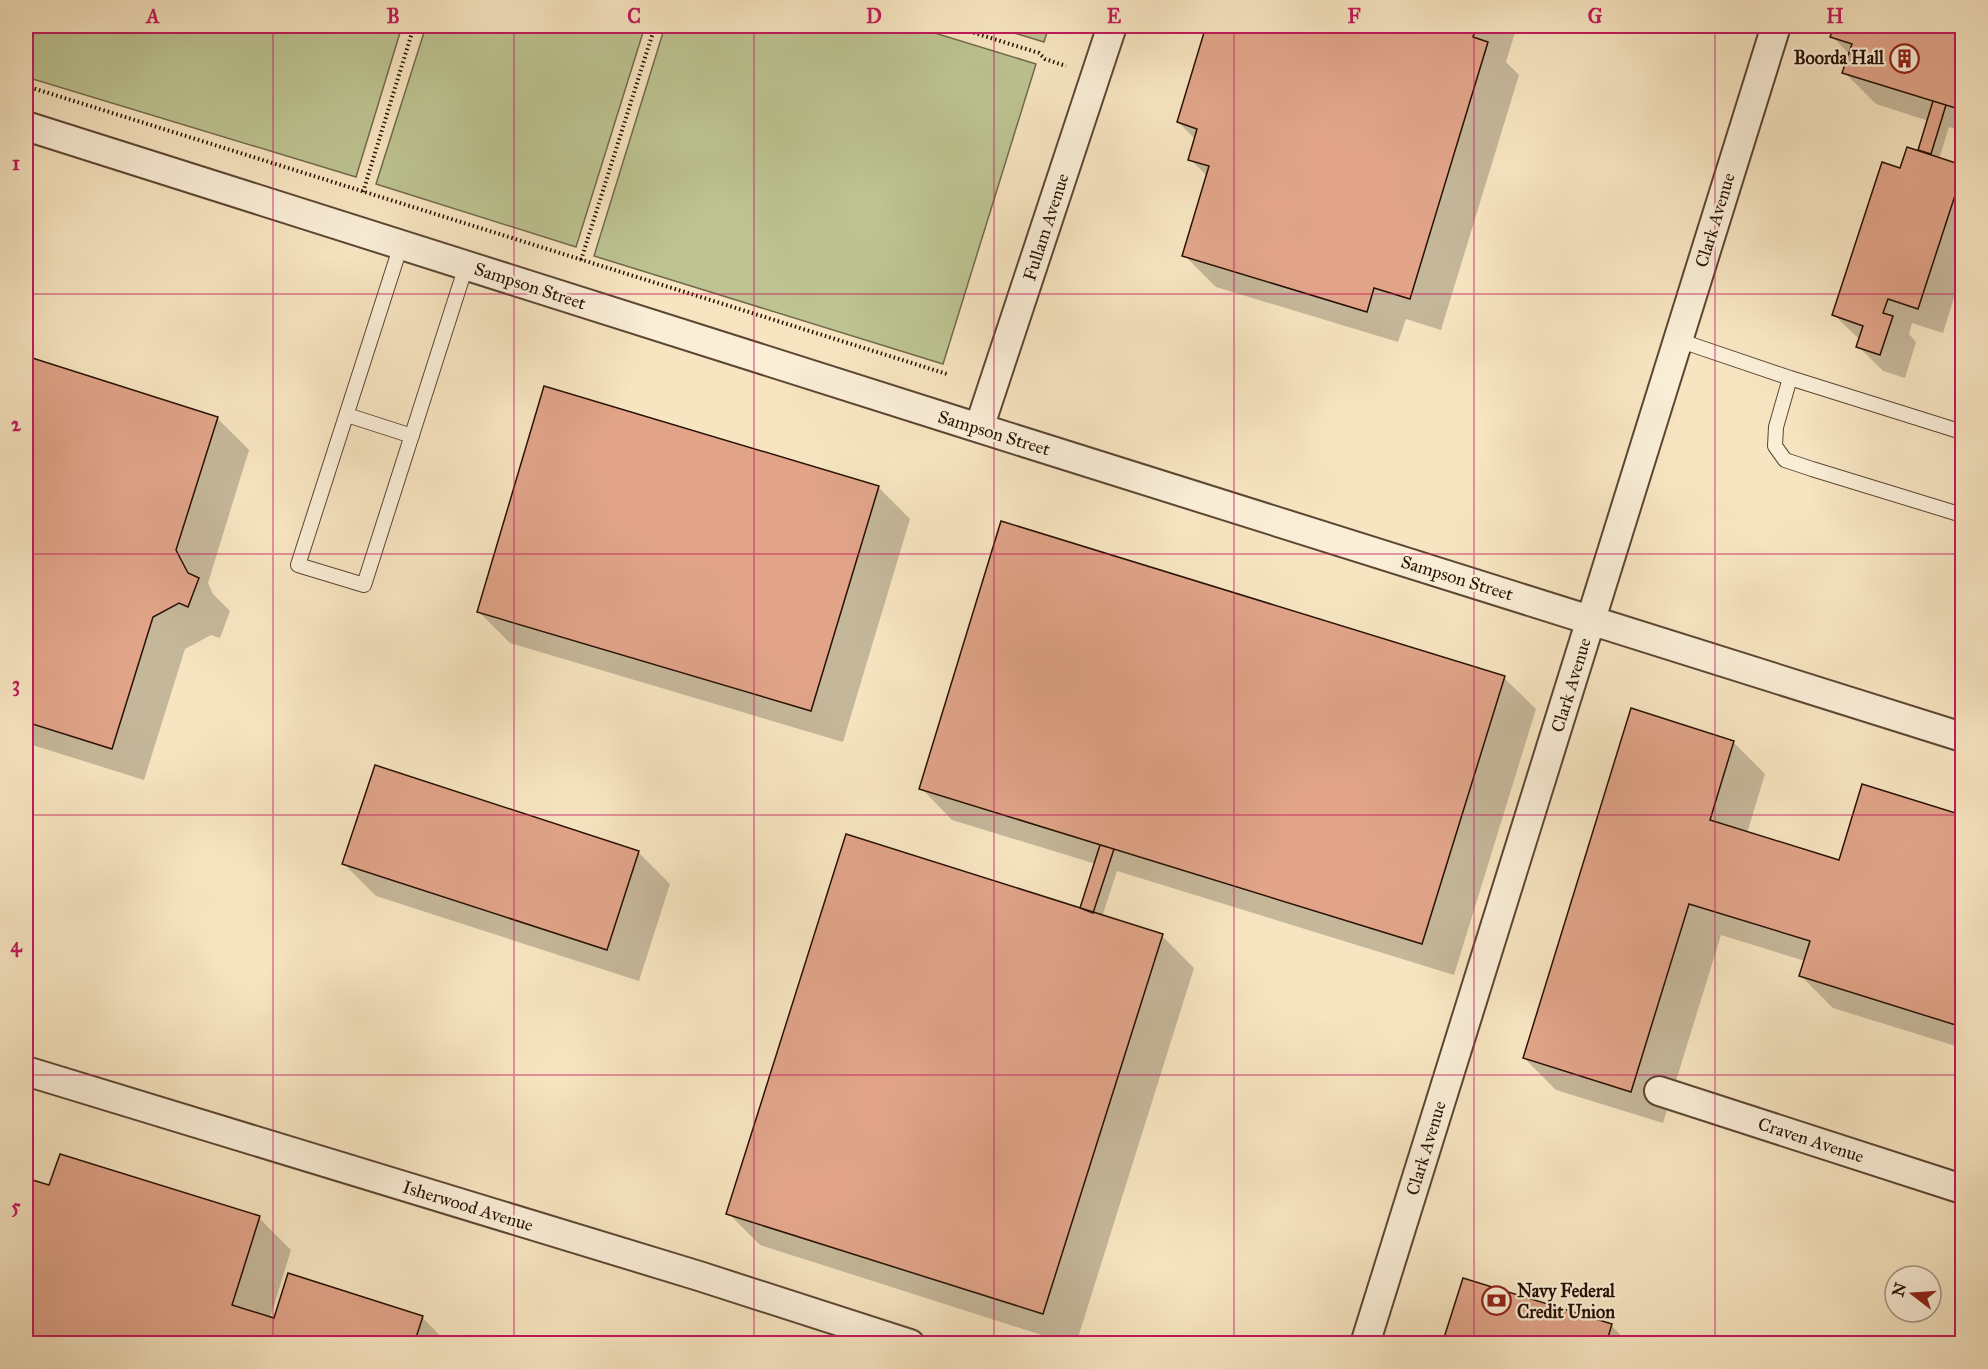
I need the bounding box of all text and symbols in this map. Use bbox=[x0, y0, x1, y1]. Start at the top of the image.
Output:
text: A bbox=[144, 4, 160, 28]
text: B bbox=[386, 4, 400, 28]
text: C bbox=[627, 4, 641, 28]
text: D bbox=[866, 4, 882, 28]
text: E bbox=[1107, 4, 1122, 28]
text: F bbox=[1347, 4, 1361, 28]
text: G bbox=[1588, 4, 1603, 28]
text: H bbox=[1826, 4, 1844, 28]
building icon: Boorda Hall bbox=[1889, 42, 1921, 74]
place label: Boorda Hall bbox=[1794, 47, 1885, 69]
text: 1 bbox=[12, 151, 20, 175]
street label: Clark Avenue bbox=[1690, 170, 1740, 270]
street label: Fullam Avenue bbox=[1018, 171, 1074, 283]
street label: Sampson Street bbox=[471, 258, 589, 315]
street label: Sampson Street bbox=[935, 405, 1053, 461]
text: 2 bbox=[11, 412, 22, 436]
street label: Sampson Street bbox=[1398, 550, 1516, 606]
street label: Clark Avenue bbox=[1546, 635, 1596, 735]
text: 3 bbox=[12, 672, 20, 697]
text: 4 bbox=[10, 933, 22, 958]
street label: Clark Avenue bbox=[1401, 1098, 1451, 1198]
street label: Craven Avenue bbox=[1755, 1113, 1867, 1167]
street label: Isherwood Avenue bbox=[400, 1176, 536, 1236]
text: 5 bbox=[11, 1194, 21, 1218]
north arrow bbox=[1883, 1264, 1943, 1324]
place label: Navy Federal Credit Union bbox=[1517, 1280, 1616, 1323]
text: N bbox=[1888, 1280, 1910, 1299]
bank icon: Navy Federal Credit Union bbox=[1480, 1285, 1512, 1317]

